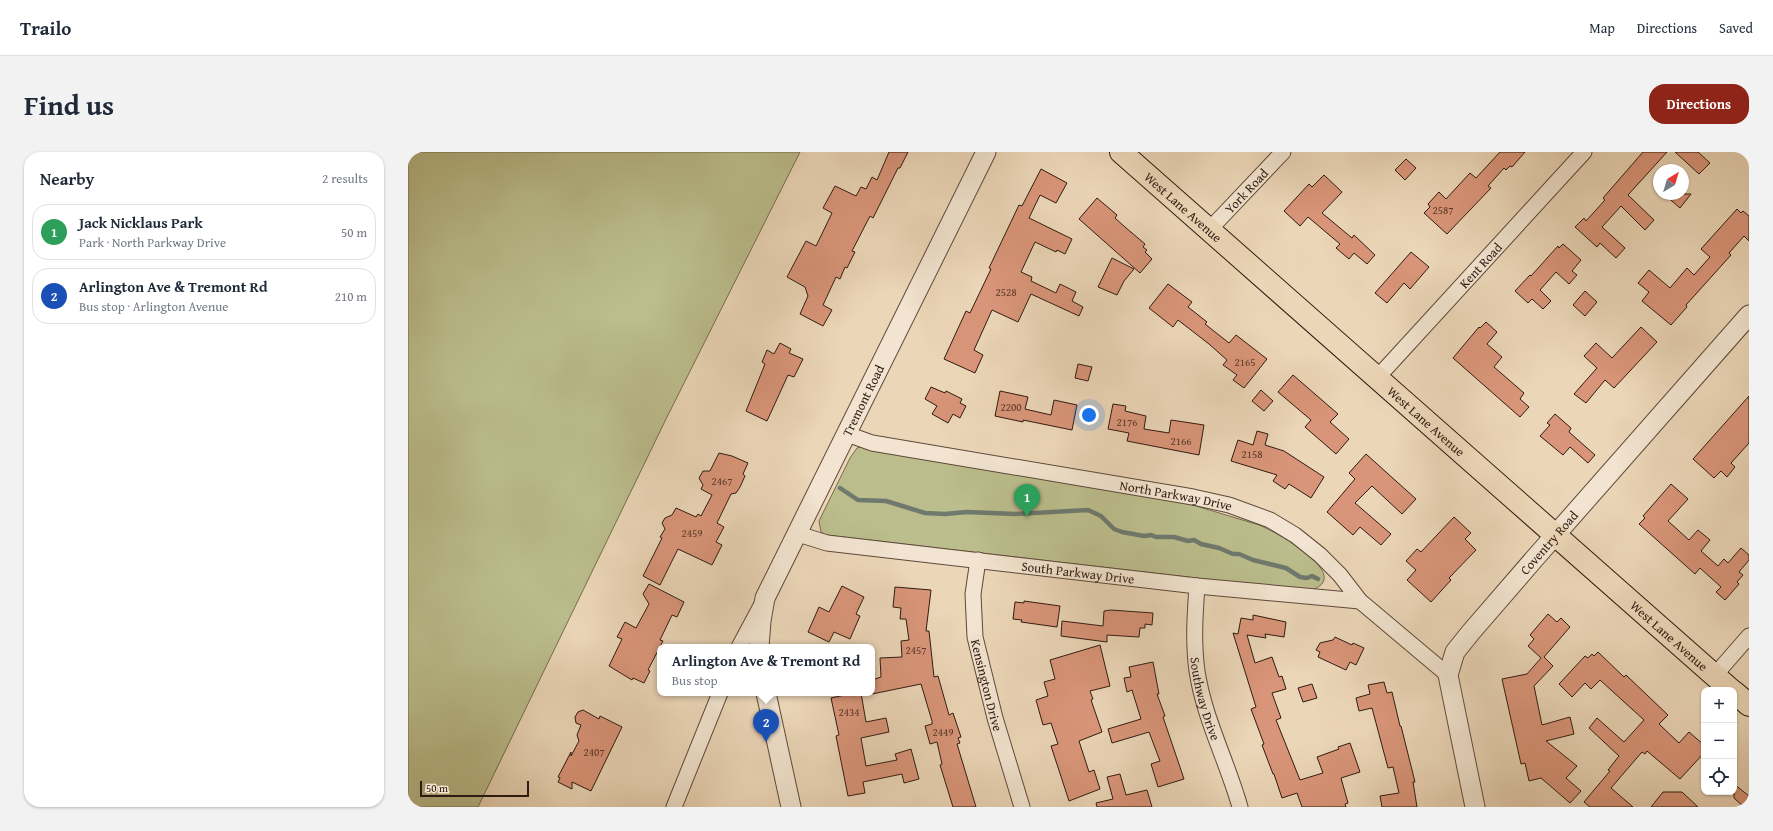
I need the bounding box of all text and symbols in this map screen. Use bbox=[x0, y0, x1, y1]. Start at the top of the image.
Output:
text: Trailo bbox=[20, 14, 71, 42]
text: Map bbox=[1589, 18, 1615, 38]
text: Directions bbox=[1637, 18, 1697, 38]
text: Saved bbox=[1719, 18, 1753, 38]
text: Find us bbox=[24, 84, 114, 125]
button: Directions bbox=[1649, 84, 1749, 124]
street label: York Road bbox=[1220, 164, 1272, 218]
north arrow bbox=[1653, 164, 1689, 200]
text: Nearby bbox=[40, 166, 94, 191]
street label: West Lane Avenue bbox=[1140, 167, 1226, 246]
text: 2 results bbox=[322, 169, 368, 188]
house number: 2587 bbox=[1432, 202, 1454, 218]
text: Jack Nicklaus Park bbox=[79, 212, 203, 233]
text: 1 bbox=[51, 223, 57, 242]
text: 50 m bbox=[341, 223, 367, 242]
text: Park · North Parkway Drive bbox=[79, 233, 226, 252]
street label: Kent Road bbox=[1454, 238, 1506, 292]
text: Arlington Ave & Tremont Rd bbox=[79, 276, 268, 297]
house number: 2528 bbox=[995, 284, 1017, 300]
text: 2 bbox=[51, 287, 57, 306]
text: 210 m bbox=[335, 287, 367, 306]
text: Bus stop · Arlington Avenue bbox=[79, 297, 228, 316]
house number: 2165 bbox=[1234, 354, 1256, 370]
street label: Tremont Road bbox=[837, 361, 889, 439]
street label: West Lane Avenue bbox=[1383, 382, 1469, 461]
house number: 2200 bbox=[1000, 399, 1022, 415]
your location bbox=[1079, 405, 1099, 425]
house number: 2176 bbox=[1116, 414, 1138, 430]
house number: 2166 bbox=[1170, 433, 1192, 449]
house number: 2158 bbox=[1241, 446, 1263, 462]
house number: 2467 bbox=[711, 473, 733, 489]
street label: North Parkway Drive bbox=[1118, 475, 1235, 515]
pin: 1 bbox=[1014, 484, 1040, 517]
street label: Coventry Road bbox=[1515, 506, 1582, 579]
house number: 2459 bbox=[681, 525, 703, 541]
street label: South Parkway Drive bbox=[1020, 556, 1136, 588]
street label: West Lane Avenue bbox=[1626, 596, 1712, 675]
street label: Kensington Drive bbox=[966, 637, 1008, 734]
house number: 2457 bbox=[905, 642, 927, 658]
popup bbox=[657, 644, 875, 696]
text: Arlington Ave & Tremont Rd bbox=[672, 650, 860, 671]
street label: Southway Drive bbox=[1186, 656, 1225, 743]
text: Bus stop bbox=[672, 671, 718, 690]
map controls bbox=[1701, 687, 1737, 795]
button: + bbox=[1701, 687, 1737, 723]
house number: 2434 bbox=[838, 704, 860, 720]
pin: 2 bbox=[753, 709, 779, 742]
button: − bbox=[1701, 723, 1737, 759]
house number: 2449 bbox=[932, 724, 954, 740]
house number: 2407 bbox=[583, 744, 605, 760]
button: locate bbox=[1701, 759, 1737, 795]
scale bar bbox=[420, 779, 529, 798]
text: 50 m bbox=[426, 780, 448, 796]

